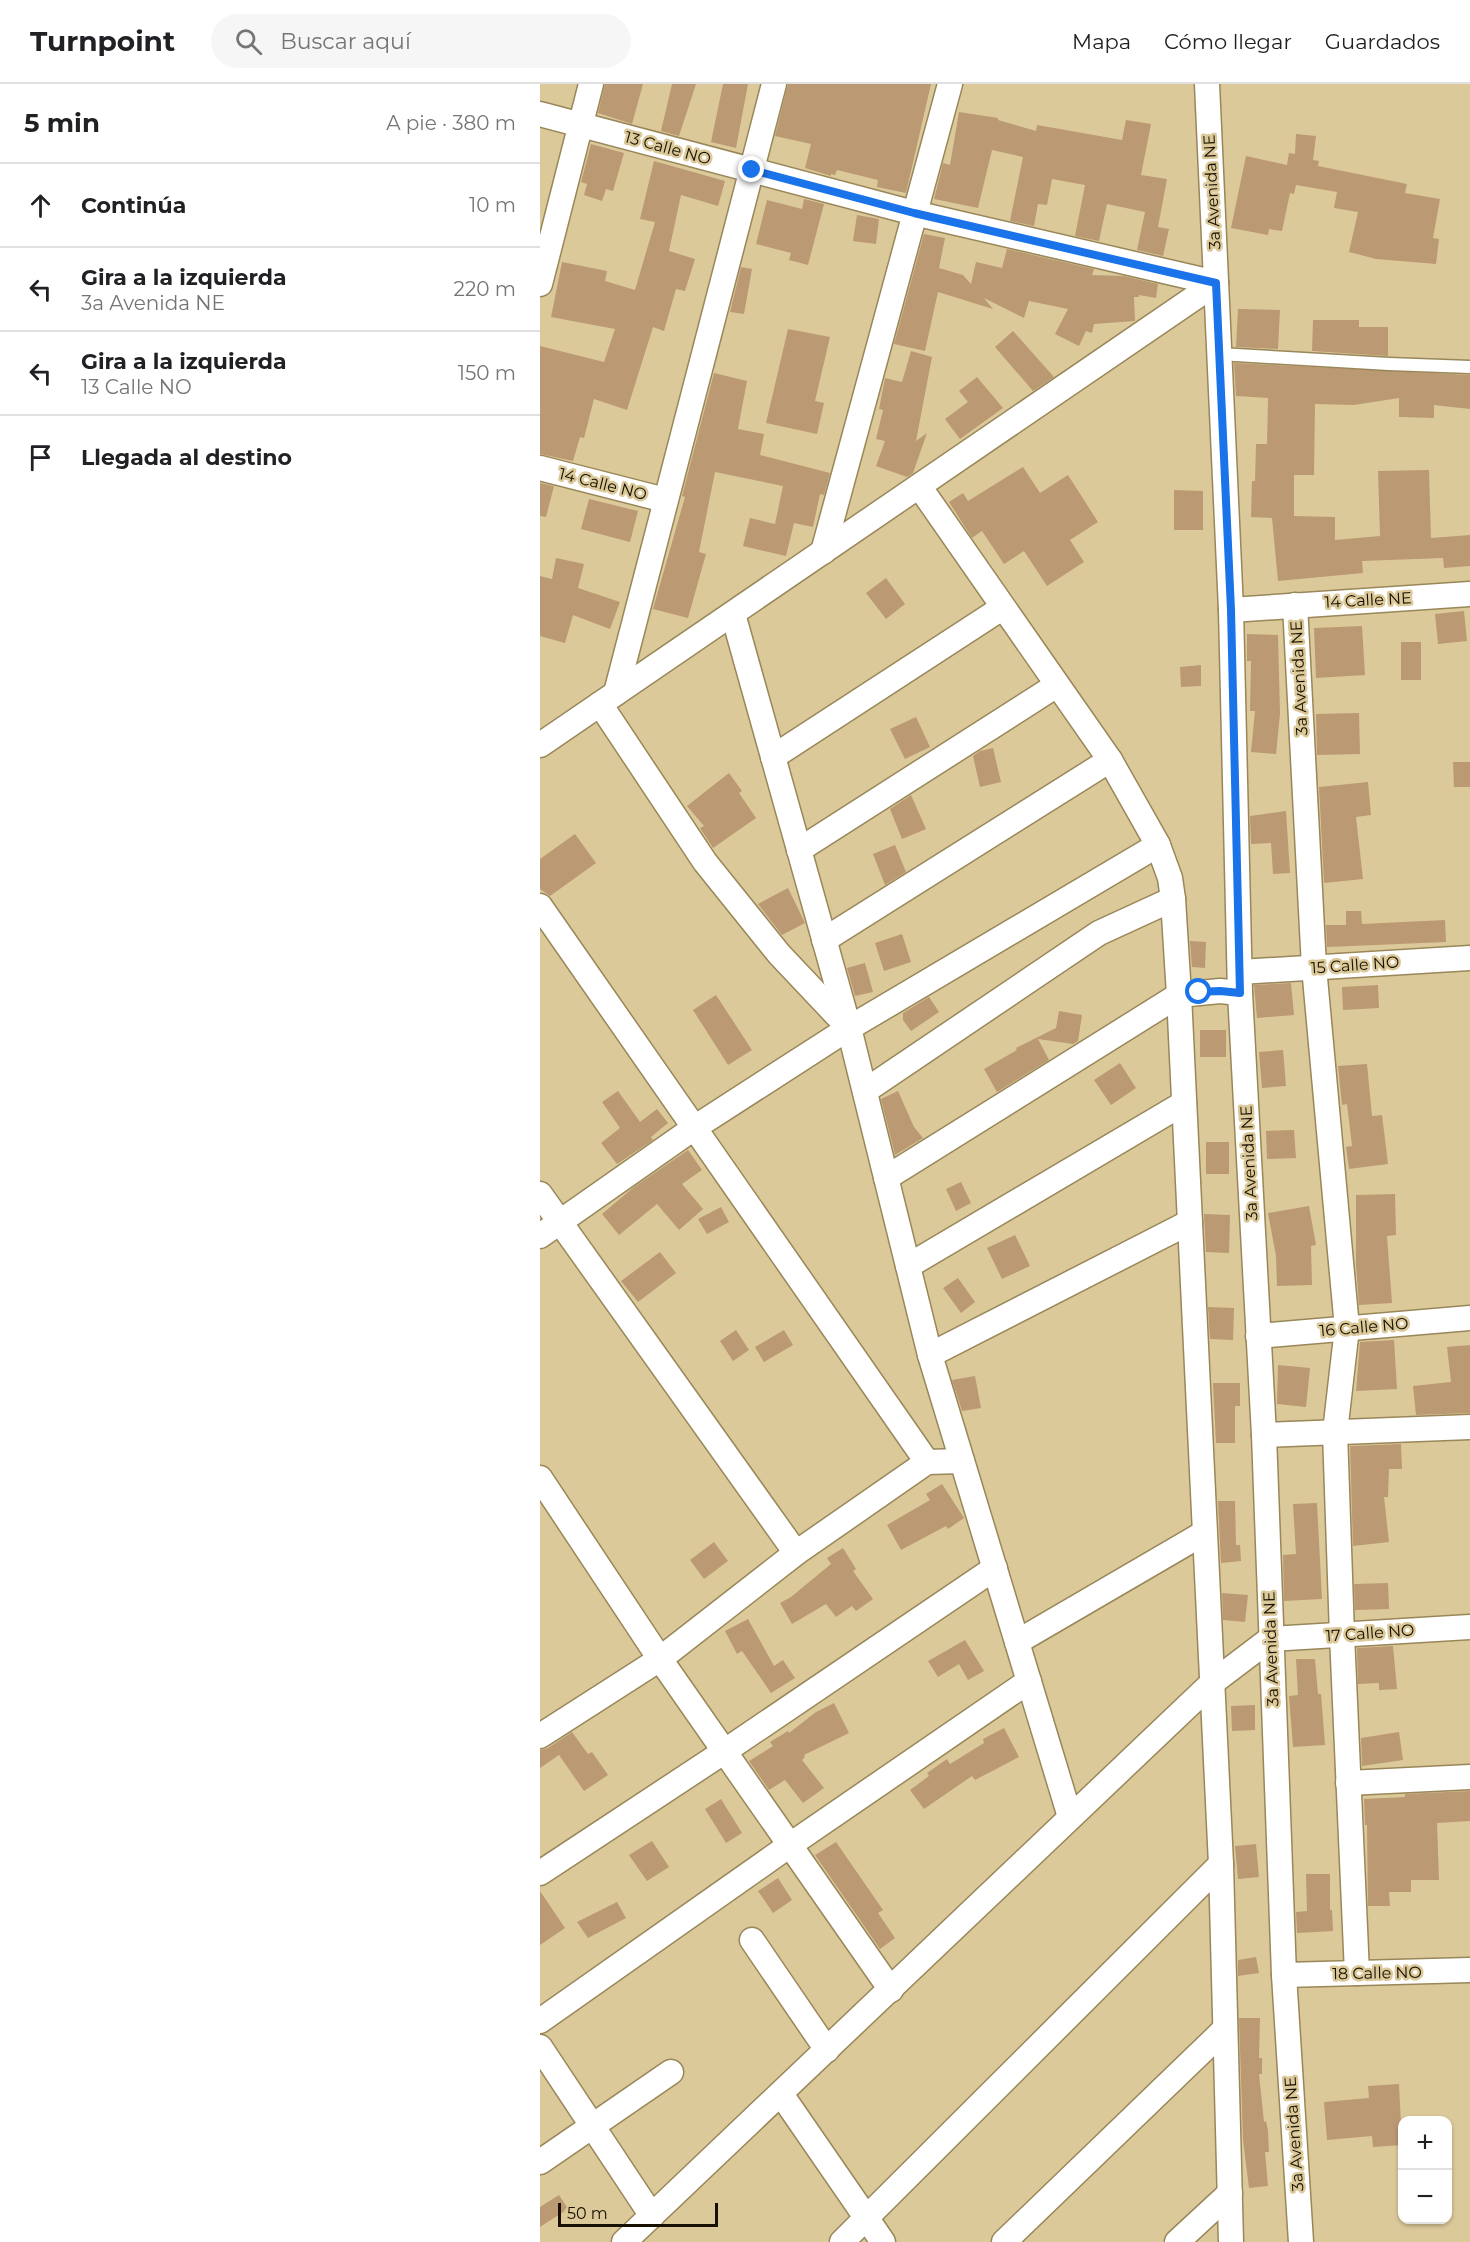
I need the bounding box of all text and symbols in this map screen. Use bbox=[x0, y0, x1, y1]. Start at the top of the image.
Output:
search box bbox=[211, 14, 631, 68]
text: Turnpoint bbox=[30, 24, 175, 58]
icon: search bbox=[232, 25, 265, 58]
text: Buscar aquí bbox=[280, 28, 411, 55]
text: Mapa bbox=[1072, 29, 1131, 54]
text: Cómo llegar bbox=[1164, 29, 1292, 54]
text: Guardados bbox=[1325, 29, 1440, 54]
text: 5 min bbox=[24, 107, 100, 139]
text: A pie · 380 m bbox=[386, 111, 516, 135]
street label: 13 Calle NO bbox=[623, 127, 713, 169]
street label: 3a Avenida NE bbox=[1200, 134, 1224, 250]
route end bbox=[738, 156, 764, 182]
icon: ahead bbox=[24, 189, 57, 222]
text: Continúa bbox=[81, 192, 186, 219]
text: 10 m bbox=[469, 193, 516, 217]
text: Gira a la izquierda bbox=[81, 264, 287, 291]
icon: left bbox=[24, 273, 57, 306]
text: 220 m bbox=[454, 277, 516, 301]
text: 3a Avenida NE bbox=[81, 291, 225, 315]
text: Gira a la izquierda bbox=[81, 348, 287, 375]
icon: left bbox=[24, 357, 57, 390]
text: 150 m bbox=[458, 361, 516, 385]
text: 13 Calle NO bbox=[81, 375, 192, 399]
icon: arrive bbox=[24, 441, 57, 474]
text: Llegada al destino bbox=[81, 444, 292, 471]
street label: 14 Calle NO bbox=[557, 464, 649, 504]
street label: 14 Calle NE bbox=[1324, 588, 1412, 612]
street label: 3a Avenida NE bbox=[1287, 620, 1311, 736]
street label: 15 Calle NO bbox=[1310, 952, 1400, 978]
route start bbox=[1185, 978, 1211, 1004]
street label: 3a Avenida NE bbox=[1237, 1105, 1261, 1221]
street label: 16 Calle NO bbox=[1319, 1314, 1409, 1340]
street label: 3a Avenida NE bbox=[1259, 1591, 1283, 1707]
street label: 17 Calle NO bbox=[1325, 1620, 1415, 1646]
street label: 18 Calle NO bbox=[1332, 1963, 1422, 1983]
street label: 3a Avenida NE bbox=[1281, 2076, 1307, 2192]
map controls bbox=[1398, 2116, 1452, 2224]
button: + bbox=[1398, 2116, 1452, 2170]
button: − bbox=[1398, 2170, 1452, 2224]
scale bar bbox=[558, 2200, 718, 2228]
text: 50 m bbox=[567, 2204, 608, 2223]

